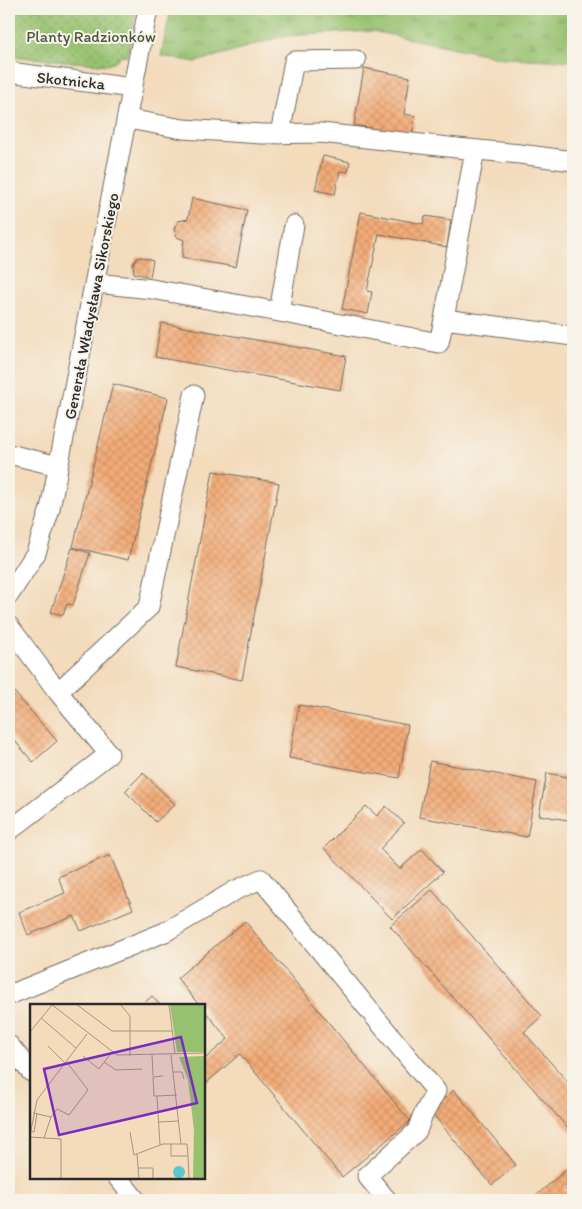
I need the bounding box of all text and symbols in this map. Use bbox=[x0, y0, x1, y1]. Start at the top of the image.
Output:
park label: Planty Radzionków bbox=[26, 27, 156, 46]
street label: Skotnicka bbox=[36, 67, 107, 94]
street label: Generała Władysława Sikorskiego bbox=[60, 191, 123, 421]
inset map bbox=[30, 1004, 205, 1179]

